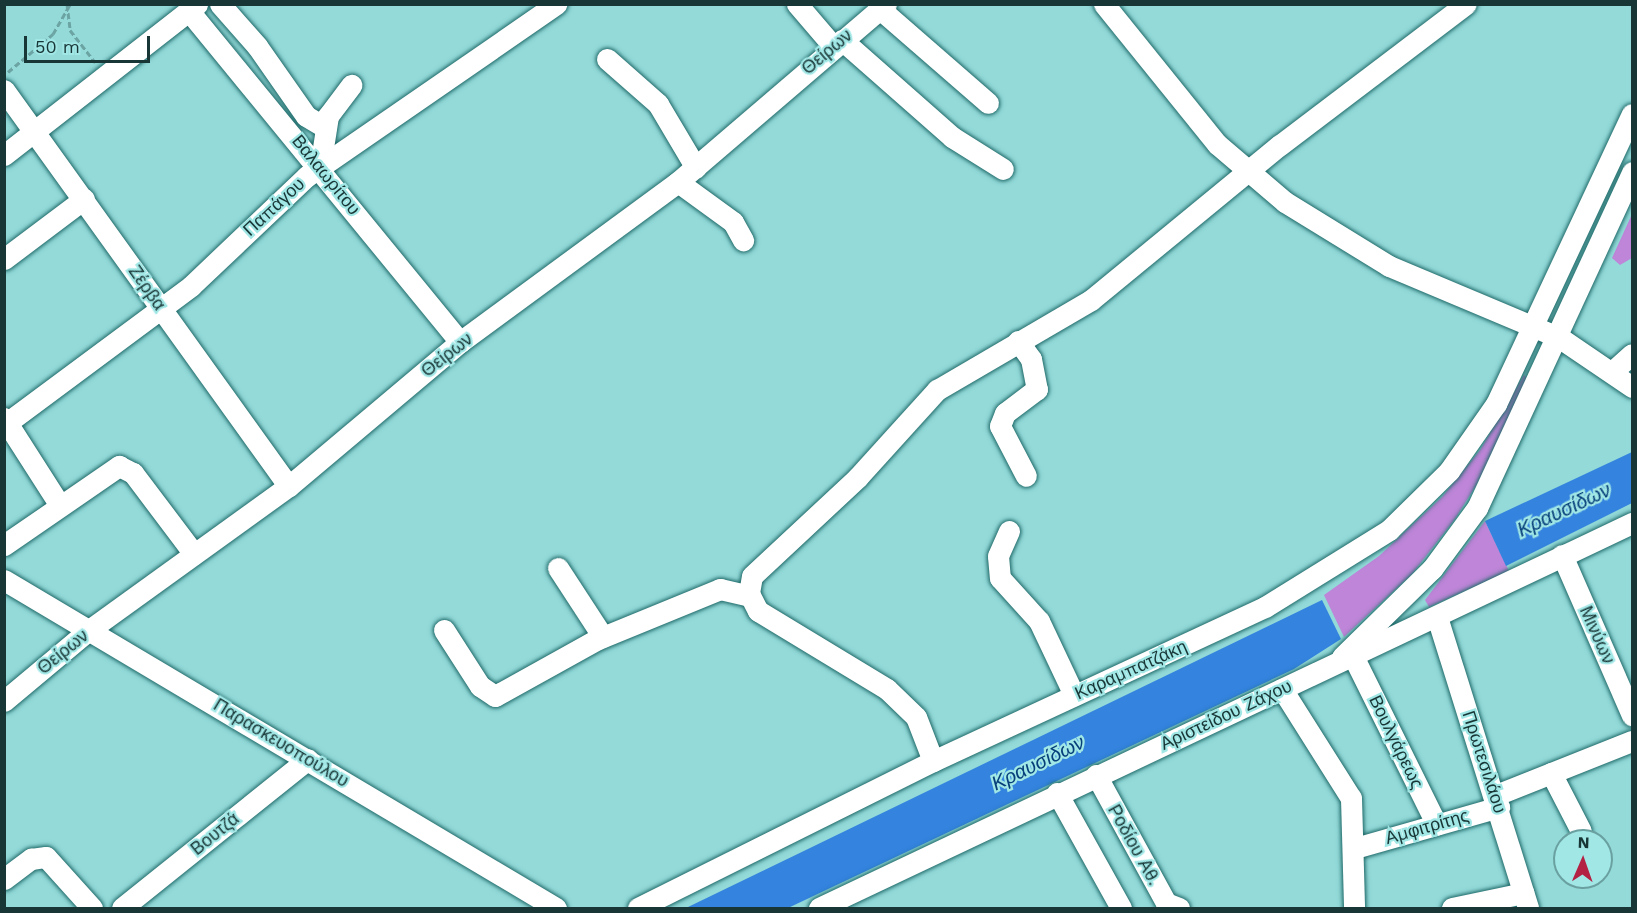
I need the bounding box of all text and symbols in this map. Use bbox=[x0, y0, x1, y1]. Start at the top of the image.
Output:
scale bar bbox=[27, 24, 153, 62]
street label: Θείρων bbox=[797, 25, 857, 79]
text: 50 m bbox=[35, 36, 80, 57]
street label: Βαλαωρίτου bbox=[287, 131, 365, 219]
street label: Παπάγου bbox=[239, 173, 309, 241]
street label: Ζέρβα bbox=[124, 261, 170, 315]
street label: Θείρων bbox=[417, 328, 477, 382]
water label: Κραυσίδων bbox=[1513, 478, 1615, 542]
street label: Μινύων bbox=[1575, 603, 1619, 667]
street label: Θείρων bbox=[33, 625, 93, 679]
street label: Καραμπατζάκη bbox=[1071, 636, 1191, 704]
street label: Αριστείδου Ζάχου bbox=[1157, 675, 1295, 755]
street label: Βουλγάρεως bbox=[1364, 692, 1428, 792]
street label: Παρασκευοπούλου bbox=[210, 694, 352, 792]
street label: Πρωτεσιλάου bbox=[1457, 708, 1511, 816]
water label: Κραυσίδων bbox=[988, 730, 1088, 796]
street label: Ροδίου Αθ. bbox=[1103, 801, 1165, 889]
street label: Αμφιτρίτης bbox=[1383, 805, 1471, 849]
street label: Βουτζά bbox=[186, 808, 244, 860]
north arrow bbox=[1553, 829, 1613, 889]
text: N bbox=[1577, 833, 1590, 852]

